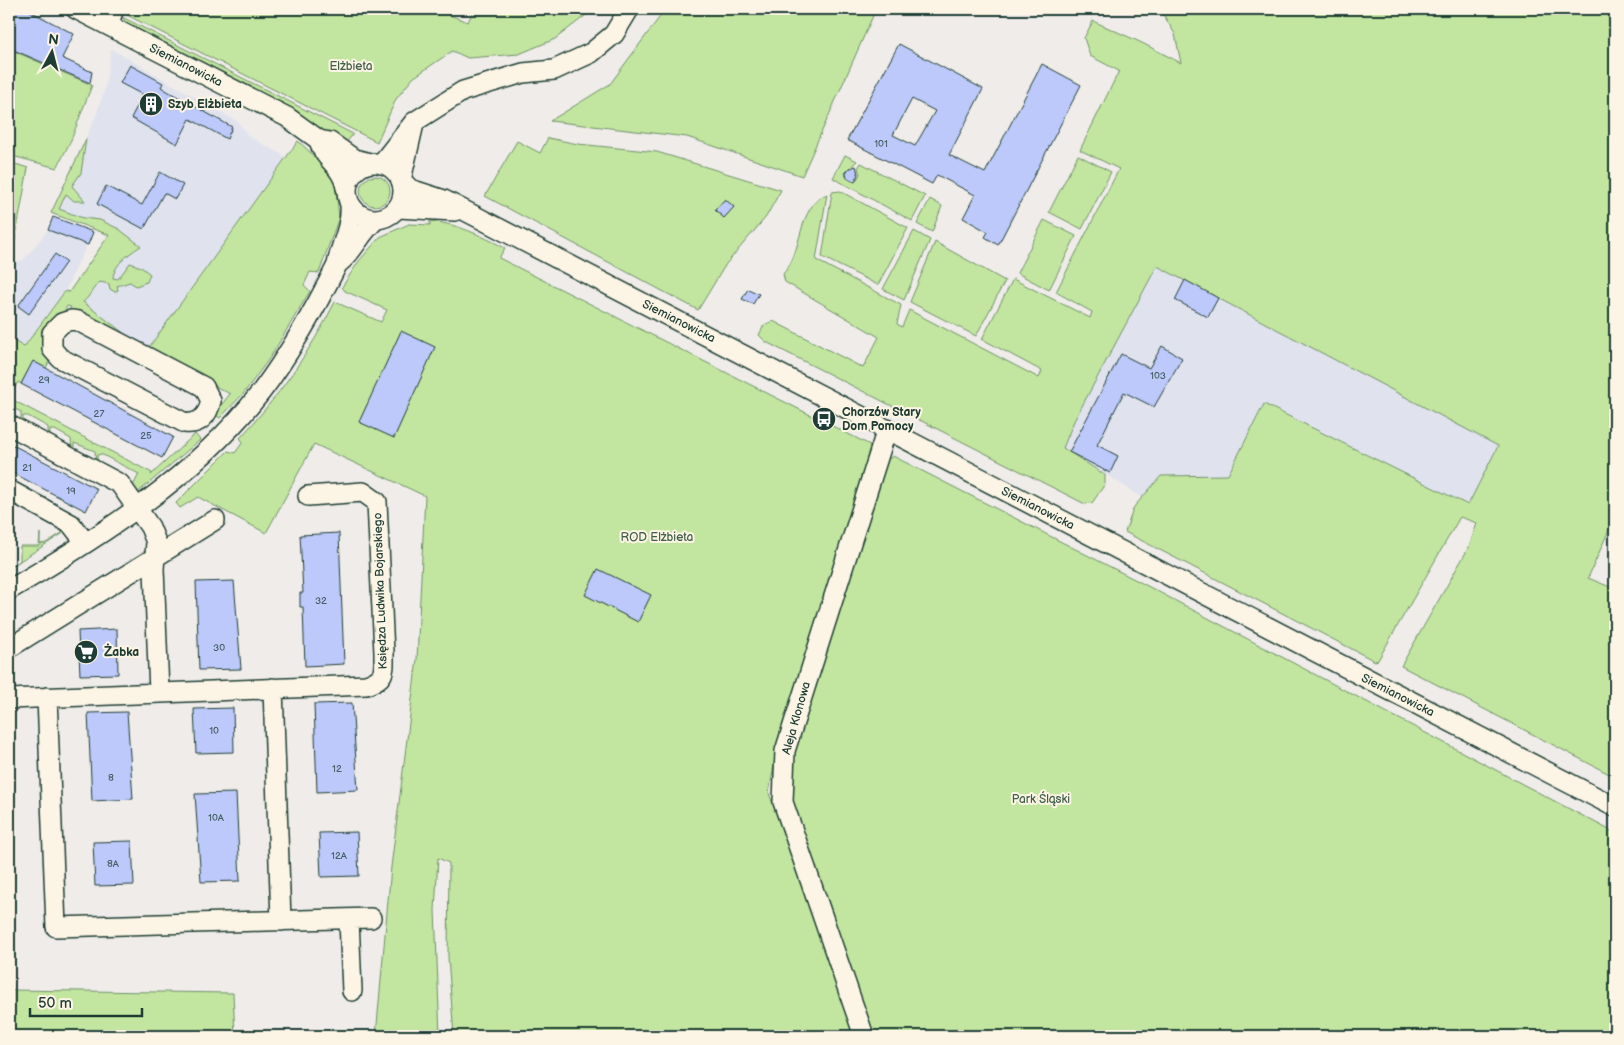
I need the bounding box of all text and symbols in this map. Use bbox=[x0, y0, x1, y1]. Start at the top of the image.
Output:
north arrow bbox=[28, 28, 78, 78]
text: N bbox=[47, 31, 60, 49]
street label: Siemianowicka bbox=[147, 41, 225, 90]
park label: Elżbieta bbox=[329, 59, 373, 74]
building icon: Szyb Elżbieta bbox=[138, 91, 164, 117]
place label: Szyb Elżbieta bbox=[168, 97, 242, 112]
house number: 101 bbox=[874, 138, 888, 150]
street label: Siemianowicka bbox=[640, 297, 718, 346]
house number: 103 bbox=[1150, 370, 1166, 382]
house number: 29 bbox=[38, 374, 50, 386]
place label: Chorzów Stary Dom Pomocy bbox=[842, 405, 921, 434]
bus stop icon: Chorzów Stary Dom Pomocy bbox=[811, 406, 837, 432]
house number: 27 bbox=[94, 408, 104, 420]
house number: 25 bbox=[140, 430, 152, 442]
house number: 21 bbox=[22, 462, 32, 474]
street label: Siemianowicka bbox=[999, 484, 1077, 533]
house number: 19 bbox=[66, 485, 76, 497]
street label: Księdza Ludwika Bojarskiego bbox=[370, 512, 391, 670]
park label: ROD Elżbieta bbox=[621, 530, 694, 545]
house number: 32 bbox=[315, 595, 327, 607]
supermarket icon: Żabka bbox=[73, 639, 99, 665]
house number: 30 bbox=[213, 642, 225, 654]
place label: Żabka bbox=[104, 643, 139, 660]
street label: Siemianowicka bbox=[1359, 671, 1437, 720]
street label: Aleja Klonowa bbox=[779, 680, 814, 756]
house number: 10 bbox=[209, 725, 219, 737]
house number: 12 bbox=[332, 763, 342, 775]
house number: 8 bbox=[108, 772, 114, 784]
park label: Park Śląski bbox=[1012, 790, 1070, 807]
house number: 10A bbox=[208, 812, 225, 824]
house number: 12A bbox=[331, 850, 348, 862]
house number: 8A bbox=[107, 858, 120, 870]
scale bar bbox=[30, 985, 142, 1017]
text: 50 m bbox=[38, 994, 72, 1013]

